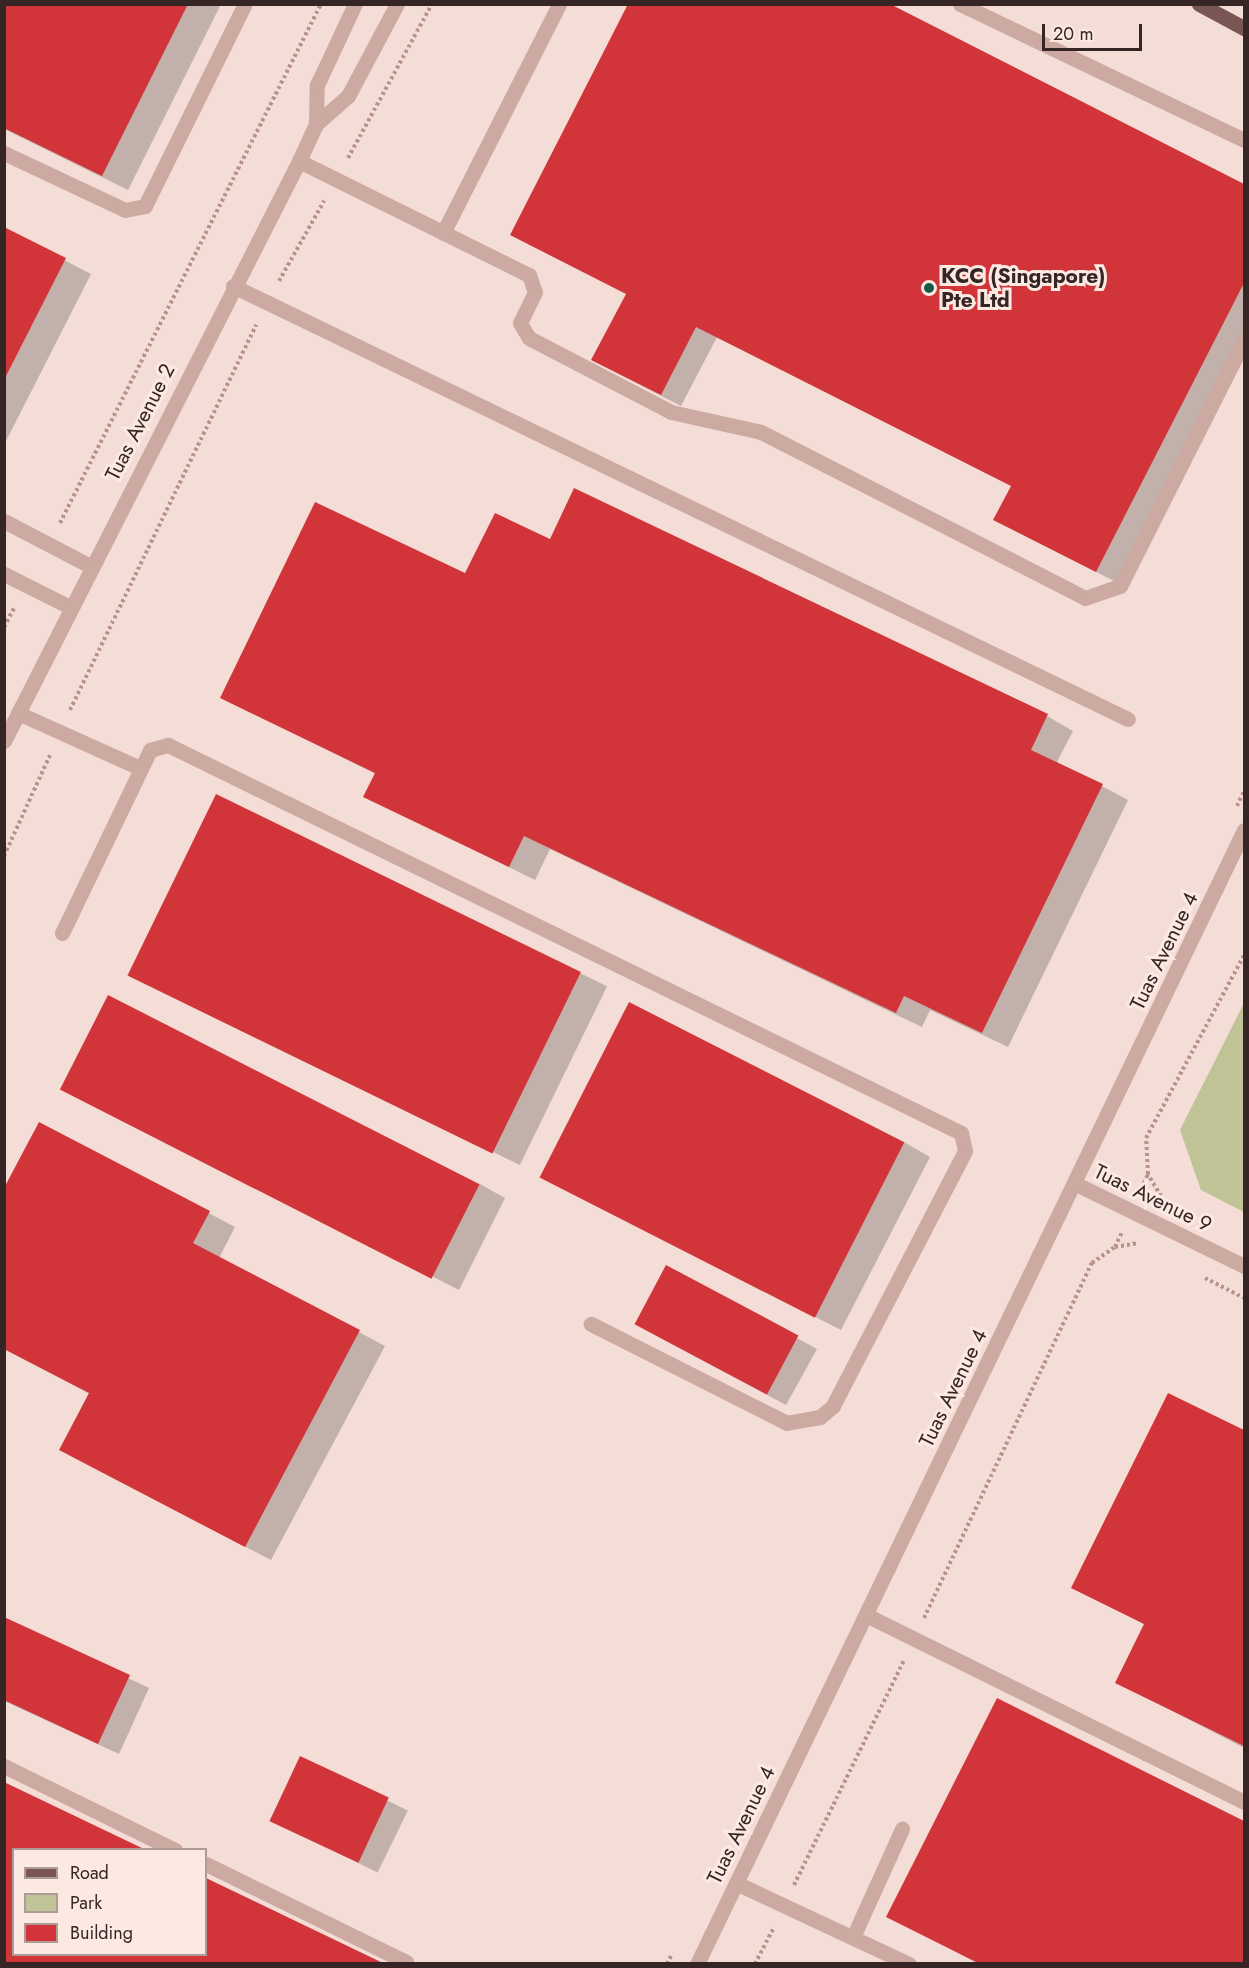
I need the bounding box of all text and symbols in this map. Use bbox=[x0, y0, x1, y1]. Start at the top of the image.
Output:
scale bar bbox=[1045, 12, 1146, 50]
text: 20 m bbox=[1053, 21, 1093, 47]
place label: KCC (Singapore) Pte Ltd bbox=[941, 263, 1106, 313]
marker: KCC (Singapore) Pte Ltd bbox=[922, 281, 936, 295]
street label: Tuas Avenue 2 bbox=[100, 359, 180, 485]
street label: Tuas Avenue 4 bbox=[1125, 888, 1203, 1014]
street label: Tuas Avenue 9 bbox=[1090, 1159, 1216, 1237]
street label: Tuas Avenue 4 bbox=[914, 1325, 992, 1451]
street label: Tuas Avenue 4 bbox=[702, 1762, 780, 1888]
legend bbox=[12, 1848, 207, 1956]
text: Road bbox=[70, 1860, 109, 1886]
text: Park bbox=[70, 1890, 102, 1916]
text: Building bbox=[70, 1920, 133, 1946]

